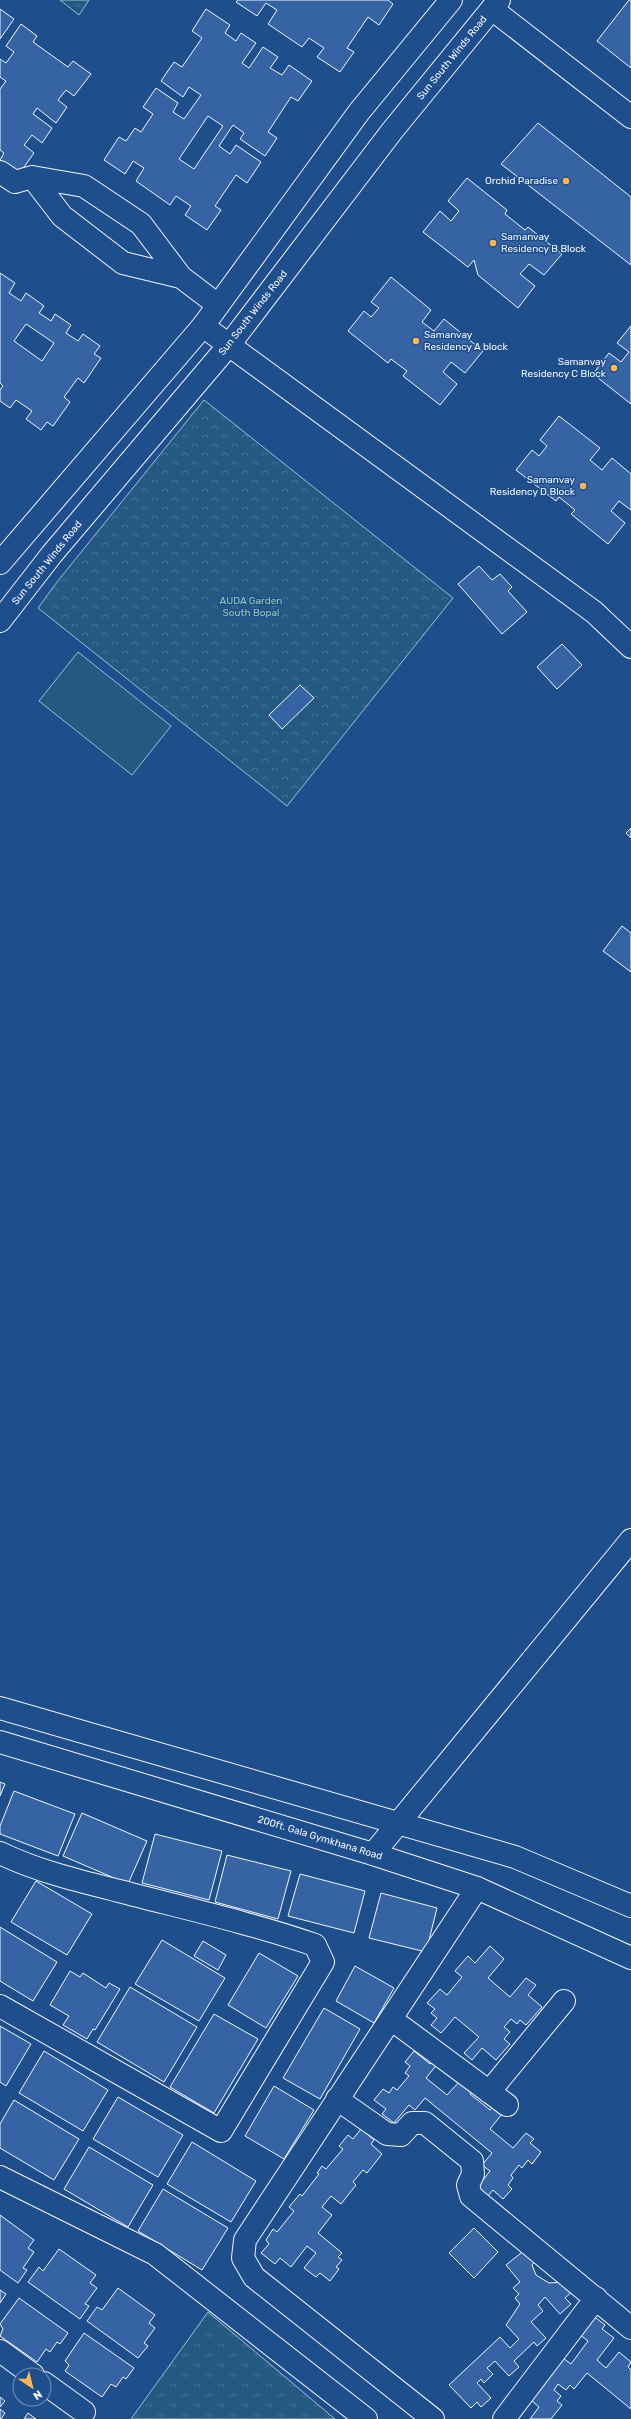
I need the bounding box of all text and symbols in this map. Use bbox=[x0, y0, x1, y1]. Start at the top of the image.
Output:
street label: Sun South Winds Road bbox=[414, 14, 490, 102]
place label: Orchid Paradise bbox=[485, 175, 558, 187]
marker: Orchid Paradise bbox=[561, 176, 571, 186]
place label: Samanvay Residency B Block bbox=[501, 231, 587, 255]
marker: Samanvay Residency B Block bbox=[488, 238, 498, 248]
street label: Sun South Winds Road bbox=[216, 268, 290, 358]
place label: Samanvay Residency A block bbox=[424, 329, 509, 353]
marker: Samanvay Residency A block bbox=[411, 336, 421, 346]
place label: Samanvay Residency C Block bbox=[521, 356, 607, 380]
marker: Samanvay Residency C Block bbox=[609, 363, 619, 373]
place label: Samanvay Residency D Block bbox=[490, 474, 576, 498]
marker: Samanvay Residency D Block bbox=[578, 481, 588, 491]
street label: Sun South Winds Road bbox=[9, 519, 85, 607]
park label: AUDA Garden South Bopal bbox=[220, 595, 282, 619]
street label: 200ft. Gala Gymkhana Road bbox=[256, 1813, 384, 1863]
north arrow bbox=[12, 2367, 52, 2407]
text: N bbox=[30, 2387, 44, 2402]

